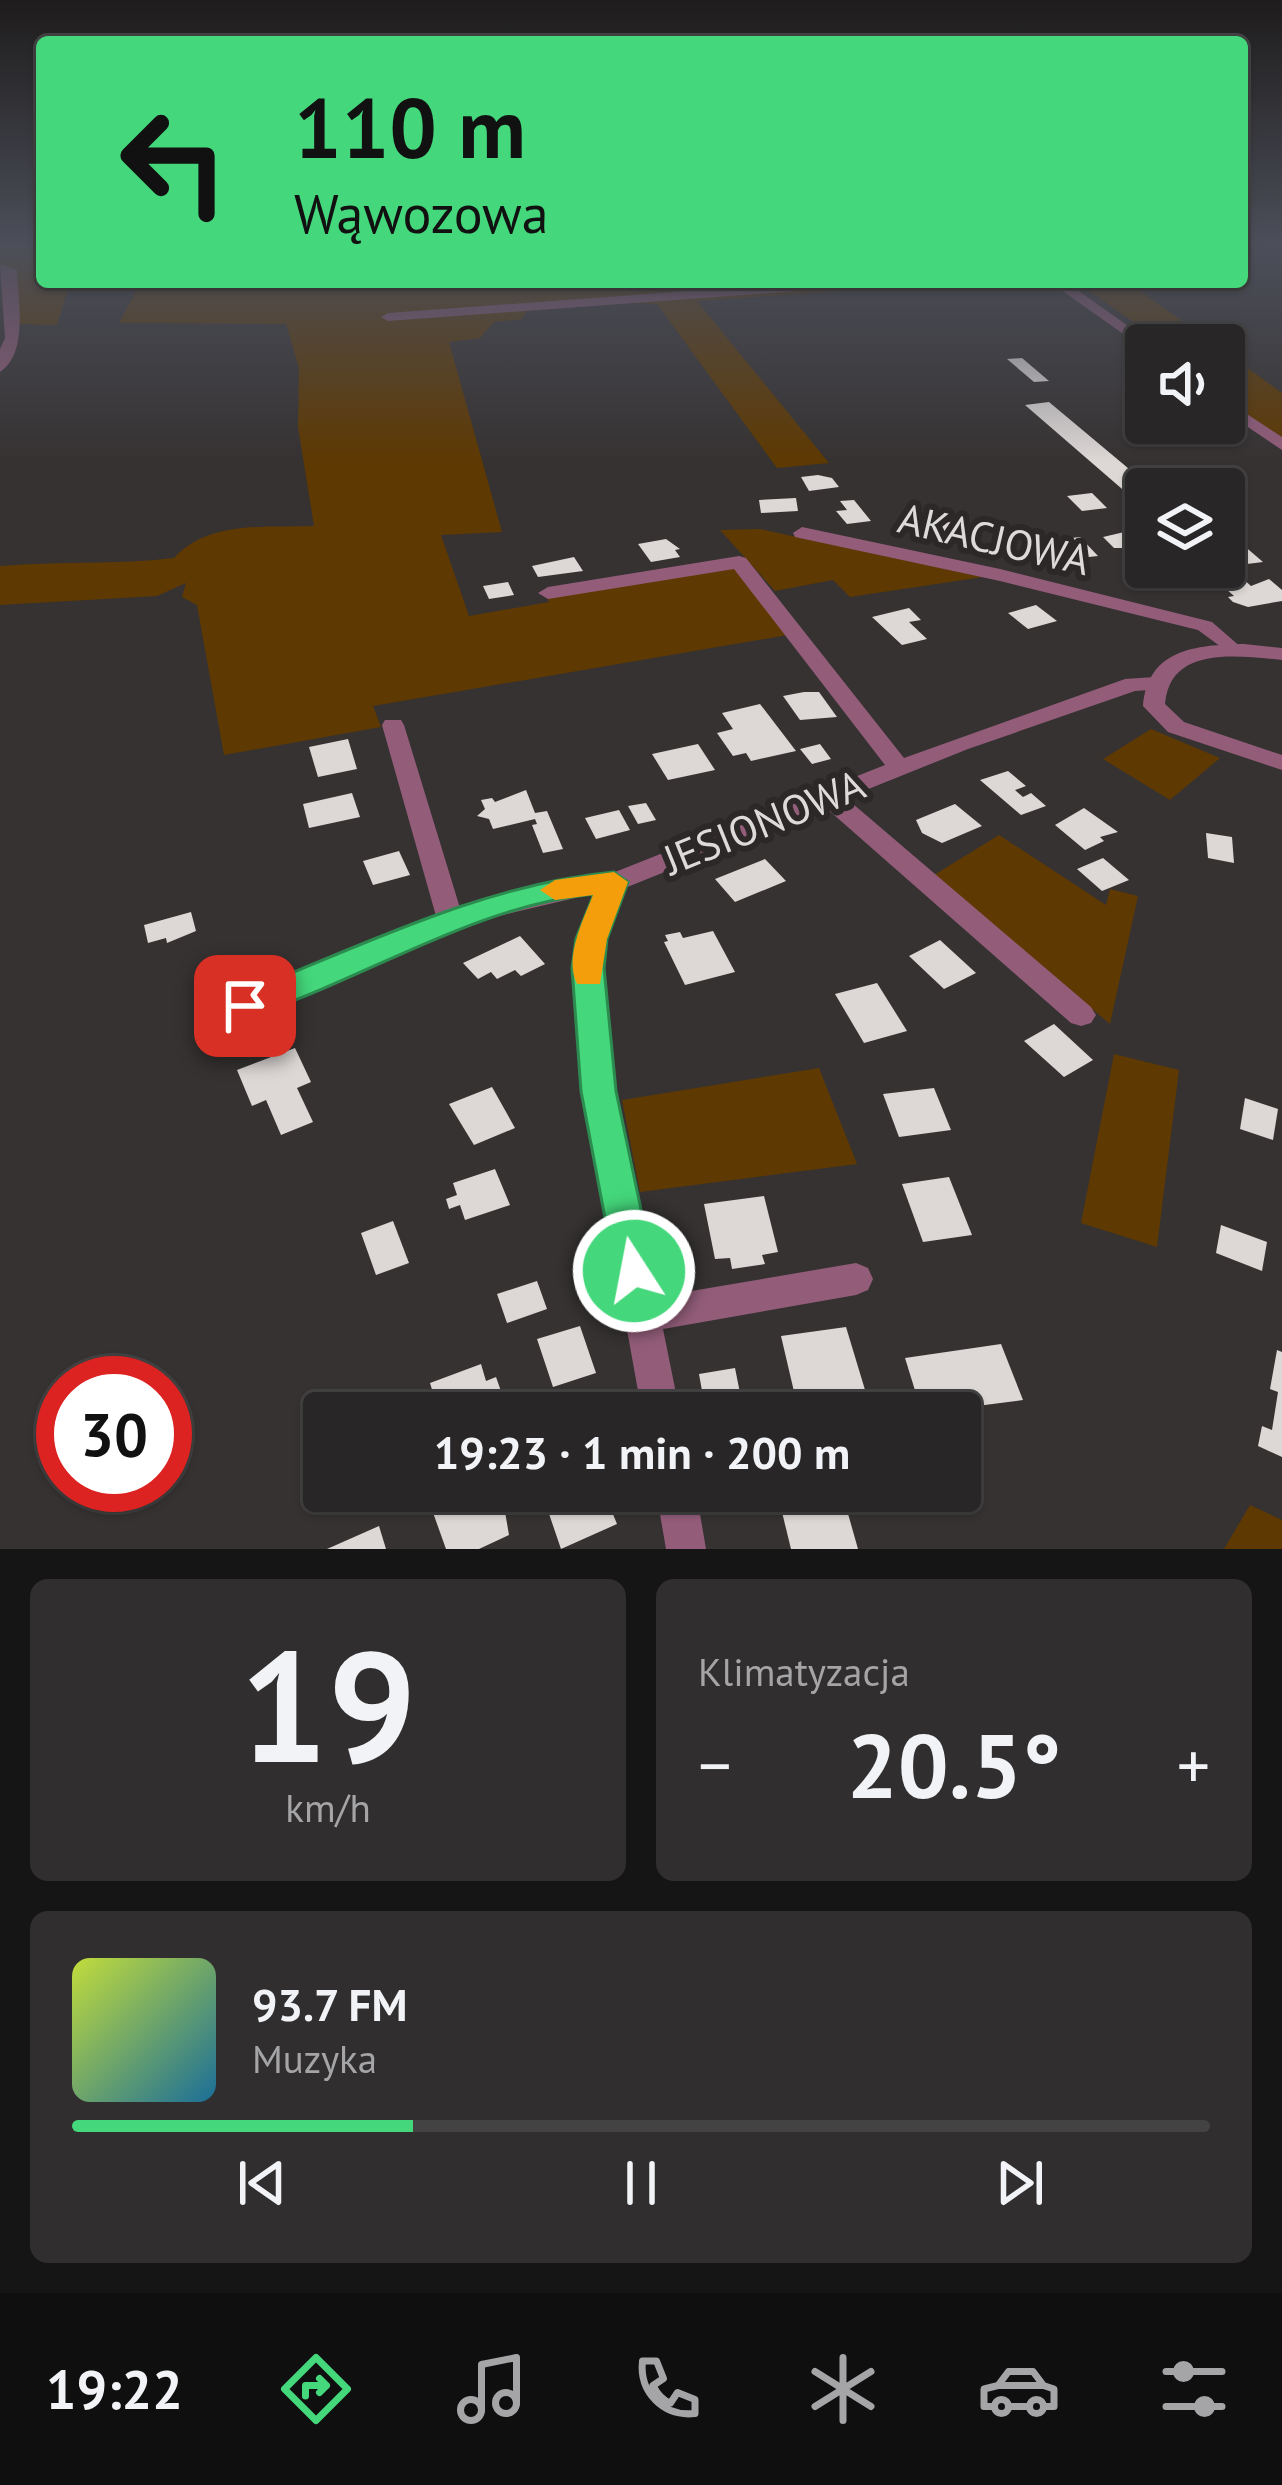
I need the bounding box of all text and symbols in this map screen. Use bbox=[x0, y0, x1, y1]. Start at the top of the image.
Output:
text: 110 m bbox=[294, 72, 526, 181]
icon: left bbox=[96, 84, 252, 240]
text: Wąwozowa bbox=[294, 178, 549, 248]
map controls bbox=[1125, 324, 1245, 588]
button: sound bbox=[1125, 324, 1245, 444]
button: layers bbox=[1125, 468, 1245, 588]
street label: AKACJOWA bbox=[893, 490, 1096, 587]
street label: JESIONOWA bbox=[653, 756, 873, 888]
pin bbox=[194, 955, 296, 1057]
icon: arrive bbox=[212, 973, 278, 1039]
position arrow bbox=[571, 1208, 697, 1334]
speed limit sign: 30 bbox=[36, 1356, 192, 1512]
text: 19:23 · 1 min · 200 m bbox=[434, 1423, 850, 1481]
text: 19 bbox=[240, 1603, 416, 1805]
text: Klimatyzacja bbox=[698, 1646, 910, 1697]
text: 20.5° bbox=[847, 1706, 1061, 1823]
text: − bbox=[698, 1722, 731, 1807]
text: + bbox=[1177, 1722, 1210, 1807]
text: km/h bbox=[285, 1782, 371, 1833]
text: 93.7 FM bbox=[252, 1975, 407, 2033]
text: Muzyka bbox=[252, 2033, 377, 2084]
icon: previous bbox=[229, 2150, 295, 2216]
icon: pause bbox=[608, 2150, 674, 2216]
icon: next bbox=[987, 2150, 1053, 2216]
icon: directions bbox=[274, 2347, 358, 2431]
icon: music bbox=[450, 2347, 534, 2431]
icon: phone bbox=[625, 2347, 709, 2431]
icon: climate bbox=[801, 2347, 885, 2431]
icon: car bbox=[977, 2347, 1061, 2431]
icon: filters bbox=[1152, 2347, 1236, 2431]
text: 19:22 bbox=[46, 2354, 183, 2424]

